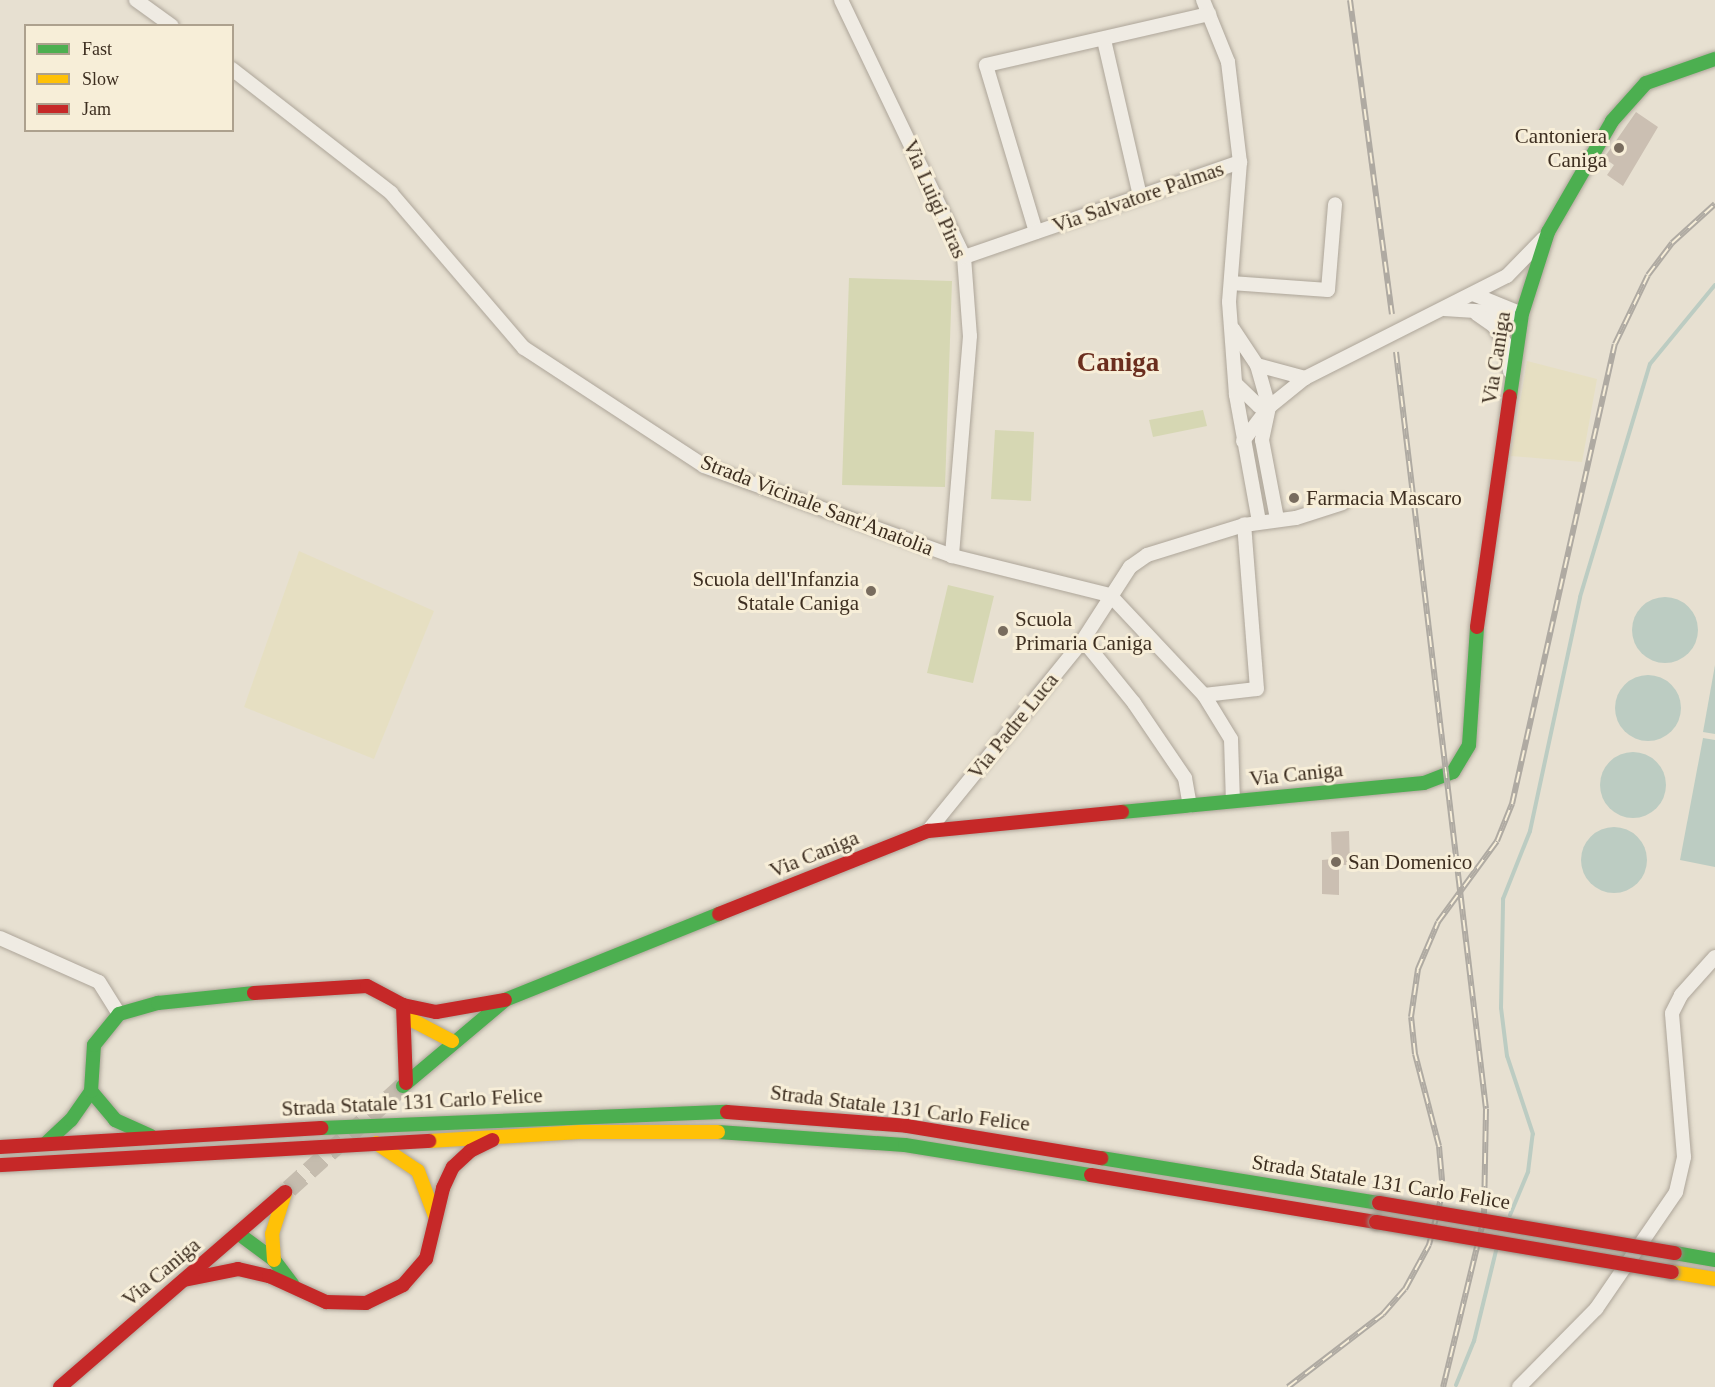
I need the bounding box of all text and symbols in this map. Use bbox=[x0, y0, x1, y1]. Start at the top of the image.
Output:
legend bbox=[24, 24, 234, 132]
text: Fast bbox=[82, 39, 112, 59]
text: Slow bbox=[82, 69, 119, 89]
text: Jam bbox=[82, 99, 111, 119]
place label: Cantoniera Caniga bbox=[1515, 123, 1607, 173]
street label: Via Luigi Piras bbox=[898, 136, 972, 262]
marker: Cantoniera Caniga bbox=[1612, 141, 1626, 155]
street label: Via Salvatore Palmas bbox=[1049, 156, 1227, 238]
street label: Via Caniga bbox=[1476, 310, 1516, 406]
district label: Caniga bbox=[1077, 347, 1159, 379]
street label: Strada Vicinale Sant'Anatolia bbox=[697, 449, 937, 561]
place label: Farmacia Mascaro bbox=[1306, 485, 1462, 511]
marker: Farmacia Mascaro bbox=[1287, 491, 1301, 505]
place label: Scuola dell'Infanzia Statale Caniga bbox=[693, 566, 859, 616]
marker: Scuola dell'Infanzia Statale Caniga bbox=[864, 584, 878, 598]
place label: Scuola Primaria Caniga bbox=[1015, 606, 1152, 656]
marker: Scuola Primaria Caniga bbox=[996, 624, 1010, 638]
street label: Via Padre Luca bbox=[963, 668, 1063, 784]
street label: Via Caniga bbox=[1248, 757, 1344, 791]
street label: Via Caniga bbox=[766, 825, 862, 883]
place label: San Domenico bbox=[1348, 849, 1472, 875]
marker: San Domenico bbox=[1329, 855, 1343, 869]
street label: Strada Statale 131 Carlo Felice bbox=[769, 1080, 1031, 1136]
street label: Strada Statale 131 Carlo Felice bbox=[281, 1083, 543, 1121]
street label: Strada Statale 131 Carlo Felice bbox=[1250, 1149, 1512, 1215]
street label: Via Caniga bbox=[117, 1232, 205, 1312]

